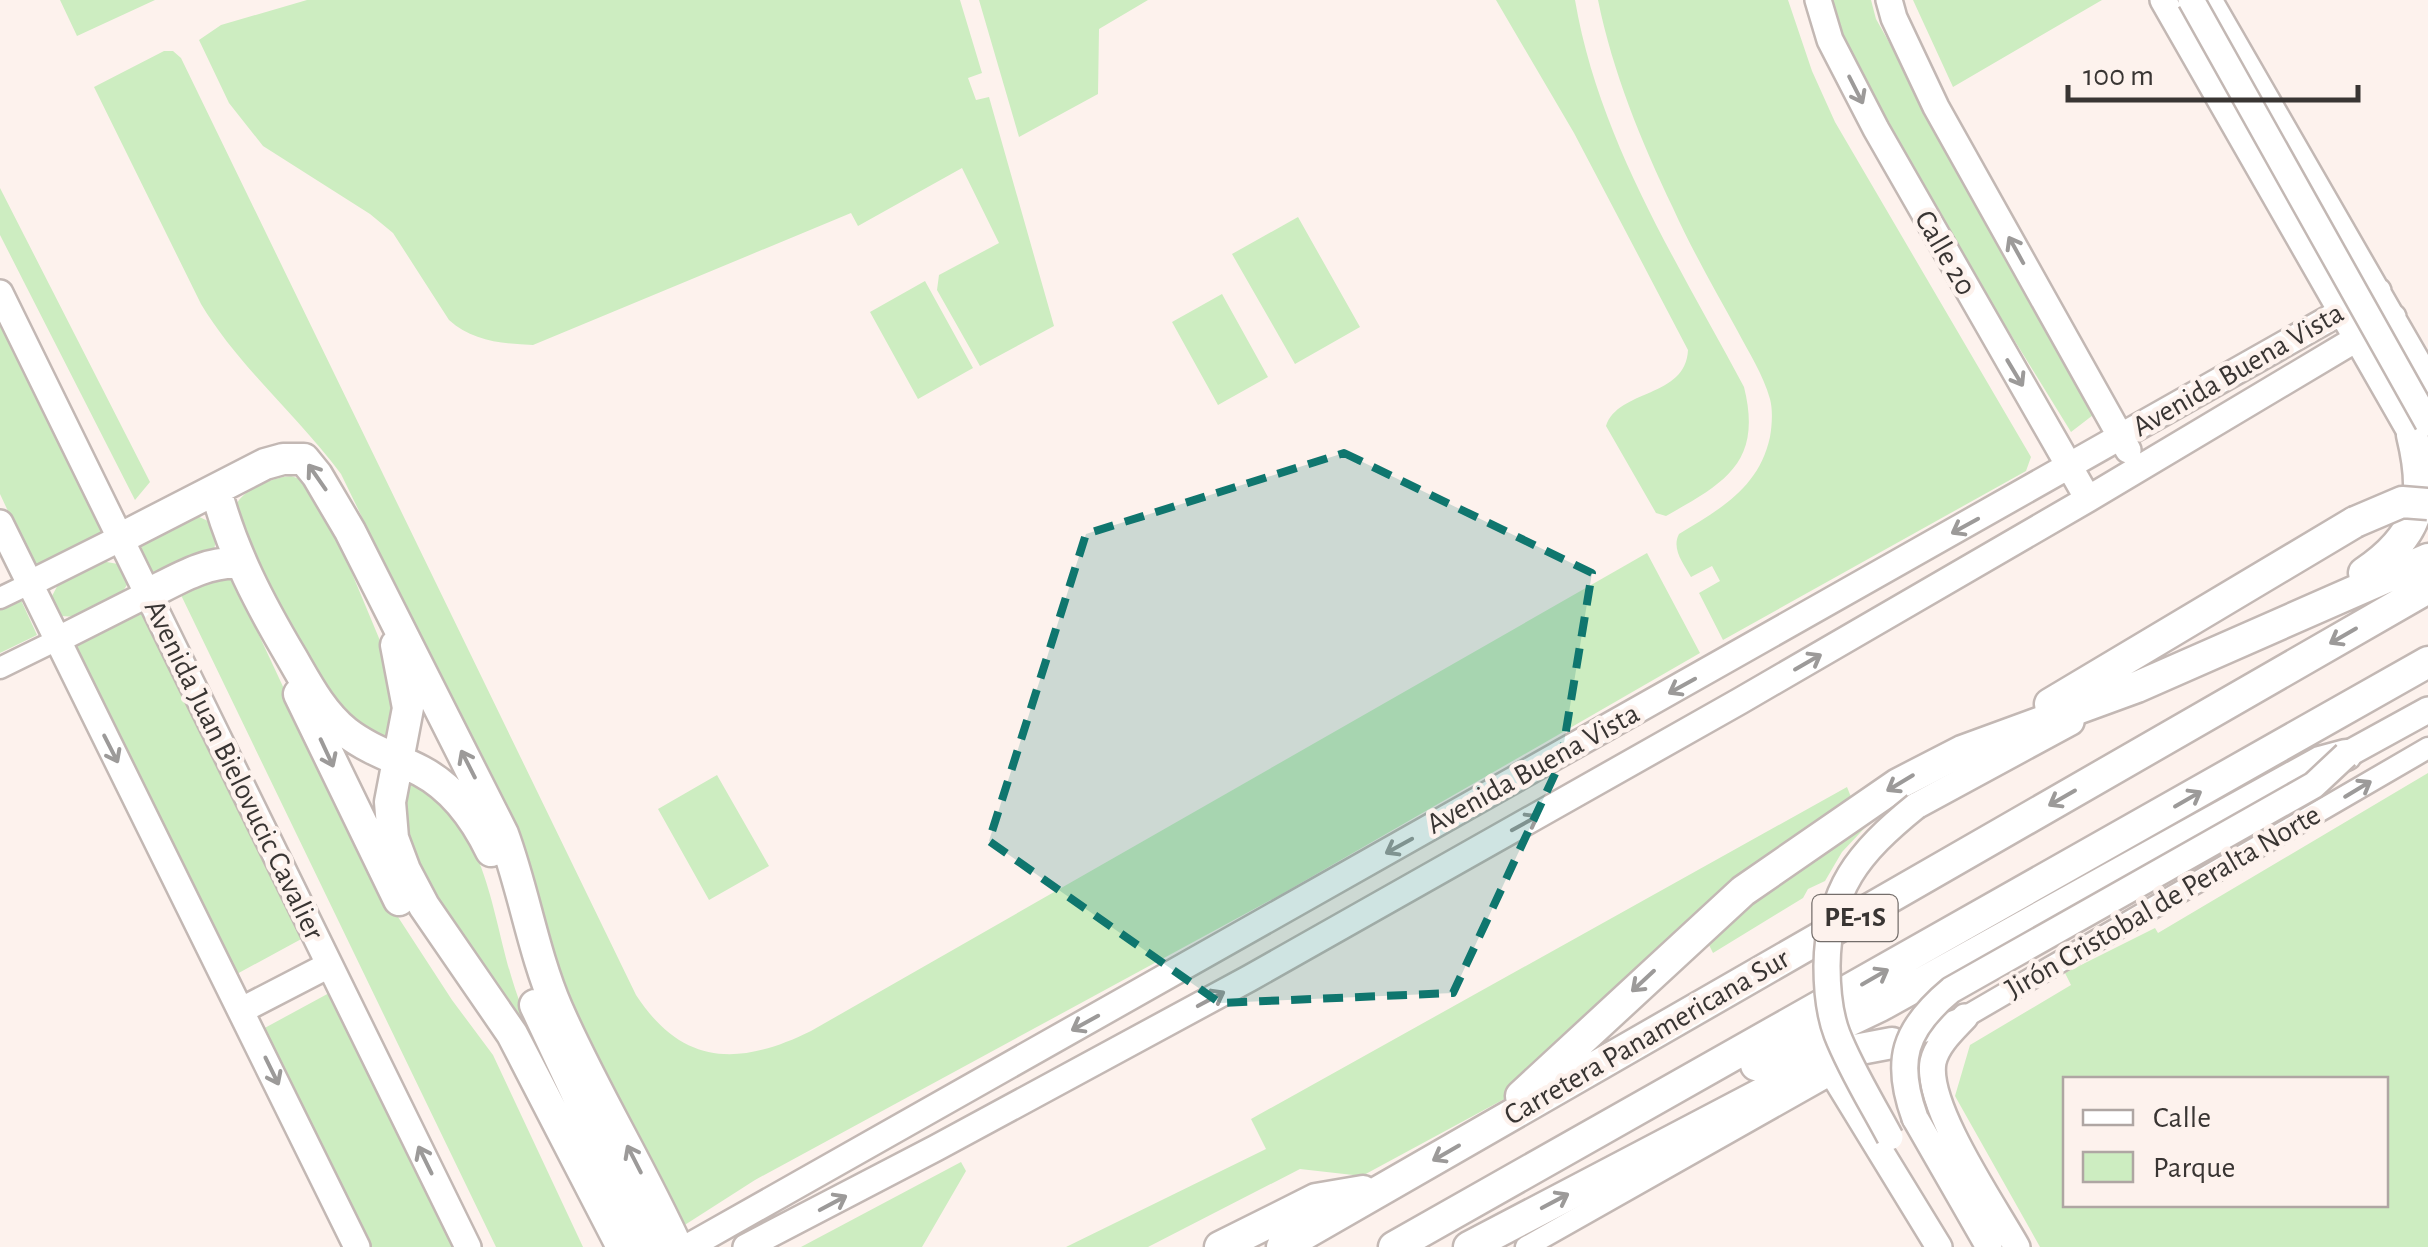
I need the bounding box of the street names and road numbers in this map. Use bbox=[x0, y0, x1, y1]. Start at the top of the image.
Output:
street label: Calle 20 bbox=[1909, 205, 1981, 301]
street label: Avenida Buena Vista bbox=[2127, 297, 2349, 443]
street label: Avenida Juan Bielovucic Cavalier bbox=[139, 595, 330, 945]
street label: Avenida Buena Vista bbox=[1422, 698, 1644, 840]
street label: Jirón Cristobal de Peralta Norte bbox=[2000, 799, 2326, 1005]
road number: PE-1S bbox=[1812, 895, 1898, 941]
street label: Carretera Panamericana Sur bbox=[1499, 943, 1795, 1131]

